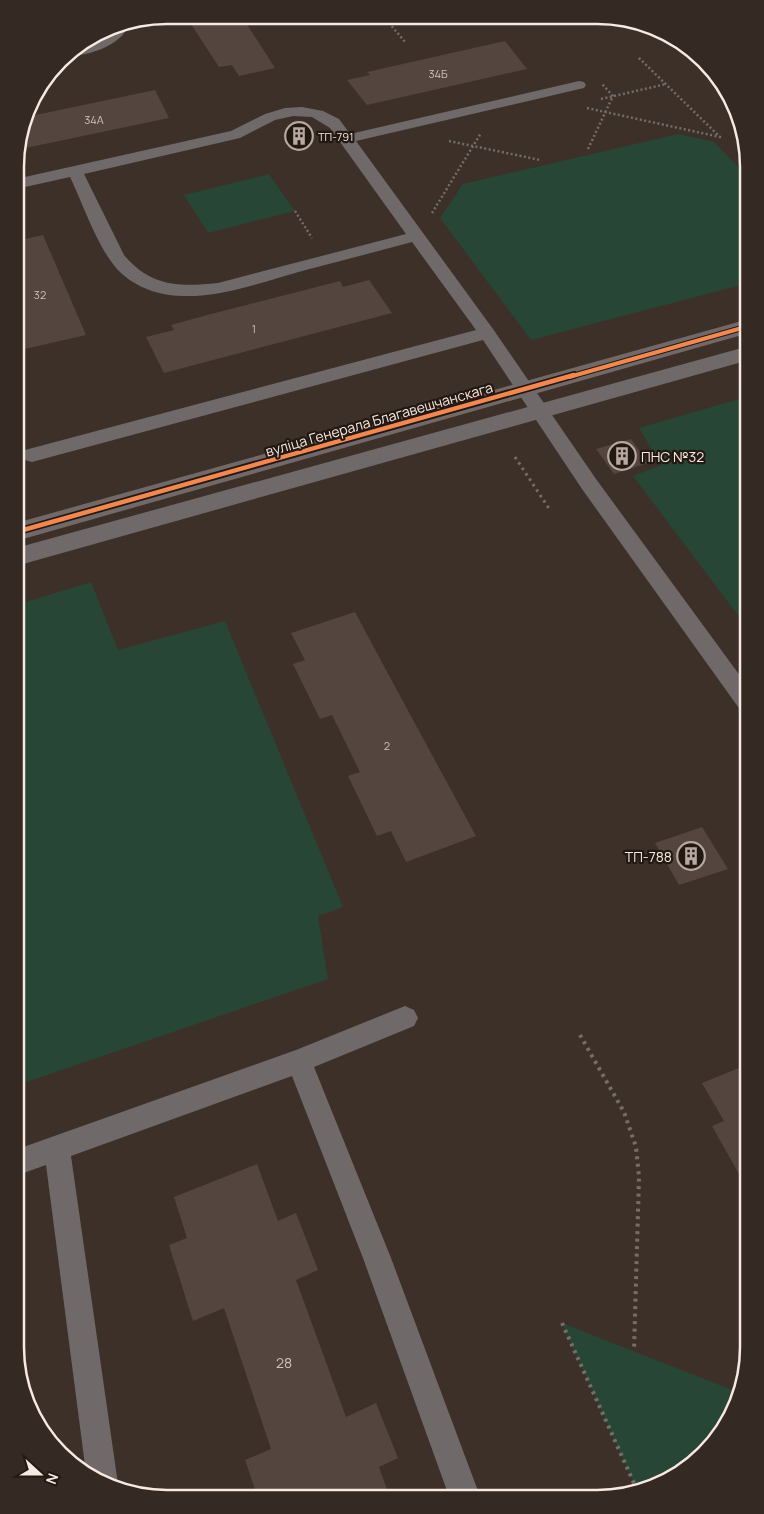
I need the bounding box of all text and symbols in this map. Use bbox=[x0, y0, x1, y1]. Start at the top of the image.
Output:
house number: 34Б bbox=[428, 66, 448, 81]
house number: 34А bbox=[84, 112, 104, 127]
building icon: ТП-791 bbox=[284, 121, 314, 151]
place label: ТП-791 bbox=[318, 129, 353, 144]
house number: 32 bbox=[34, 287, 46, 302]
house number: 1 bbox=[252, 321, 256, 336]
street label: вуліца Генерала Благавешчанскага bbox=[263, 377, 495, 461]
building icon: ПНС №32 bbox=[607, 441, 637, 471]
place label: ПНС №32 bbox=[641, 447, 704, 466]
house number: 2 bbox=[384, 738, 390, 753]
building icon: ТП-788 bbox=[676, 841, 706, 871]
place label: ТП-788 bbox=[625, 847, 672, 866]
house number: 28 bbox=[276, 1353, 292, 1372]
north arrow bbox=[15, 1449, 65, 1499]
text: N bbox=[42, 1471, 63, 1487]

